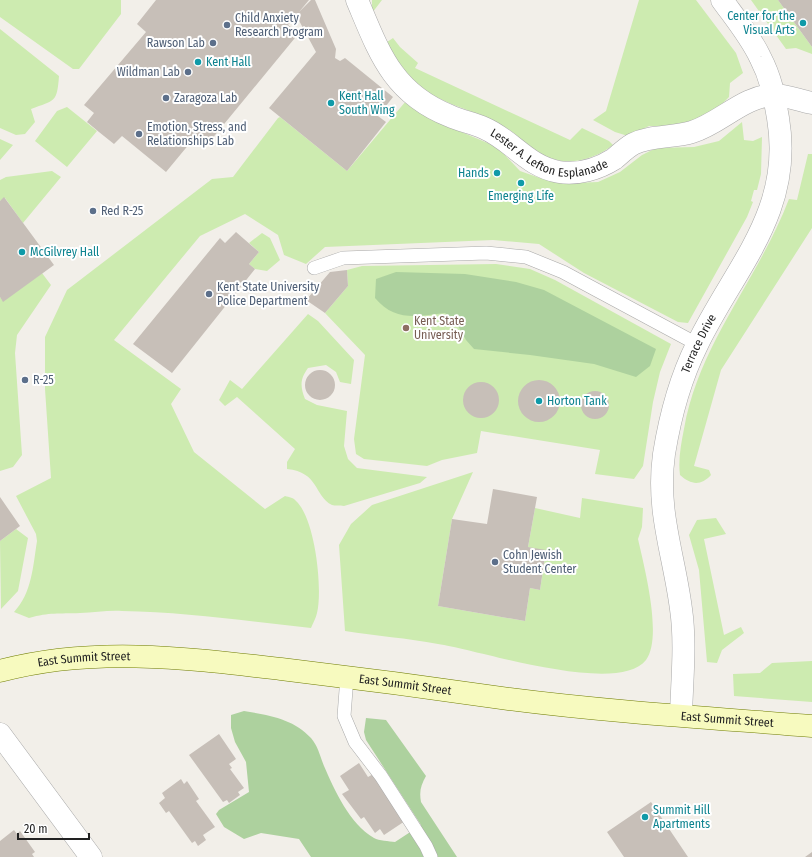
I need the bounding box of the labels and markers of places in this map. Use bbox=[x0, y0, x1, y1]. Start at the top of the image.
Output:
place label: Center for the Visual Arts bbox=[727, 9, 795, 37]
place label: Child Anxiety Research Program bbox=[235, 11, 323, 39]
marker: Center for the Visual Arts bbox=[798, 18, 808, 28]
marker: Child Anxiety Research Program bbox=[222, 20, 232, 30]
place label: Rawson Lab bbox=[147, 36, 205, 50]
marker: Rawson Lab bbox=[208, 38, 218, 48]
place label: Kent Hall bbox=[206, 55, 251, 69]
marker: Kent Hall bbox=[193, 57, 203, 67]
place label: Wildman Lab bbox=[117, 65, 180, 79]
marker: Wildman Lab bbox=[183, 67, 193, 77]
place label: Kent Hall South Wing bbox=[339, 89, 395, 117]
place label: Zaragoza Lab bbox=[174, 91, 237, 105]
marker: Zaragoza Lab bbox=[161, 93, 171, 103]
marker: Kent Hall South Wing bbox=[326, 98, 336, 108]
place label: Emotion, Stress, and Relationships Lab bbox=[147, 120, 247, 148]
marker: Emotion, Stress, and Relationships Lab bbox=[134, 129, 144, 139]
place label: Hands bbox=[458, 166, 489, 180]
marker: Hands bbox=[492, 168, 502, 178]
marker: Emerging Life bbox=[516, 178, 526, 188]
place label: Emerging Life bbox=[488, 189, 554, 203]
place label: Red R-25 bbox=[101, 204, 144, 218]
marker: Red R-25 bbox=[88, 206, 98, 216]
place label: McGilvrey Hall bbox=[30, 245, 99, 259]
marker: McGilvrey Hall bbox=[17, 247, 27, 257]
place label: Kent State University Police Department bbox=[217, 280, 320, 308]
marker: Kent State University Police Department bbox=[204, 289, 214, 299]
place label: Kent State University bbox=[414, 314, 465, 342]
marker: Kent State University bbox=[401, 323, 411, 333]
place label: R-25 bbox=[33, 373, 54, 387]
marker: R-25 bbox=[20, 375, 30, 385]
place label: Horton Tank bbox=[547, 394, 607, 408]
marker: Horton Tank bbox=[534, 396, 544, 406]
place label: Cohn Jewish Student Center bbox=[503, 548, 577, 576]
marker: Cohn Jewish Student Center bbox=[490, 557, 500, 567]
place label: Summit Hill Apartments bbox=[653, 803, 710, 831]
marker: Summit Hill Apartments bbox=[640, 812, 650, 822]

